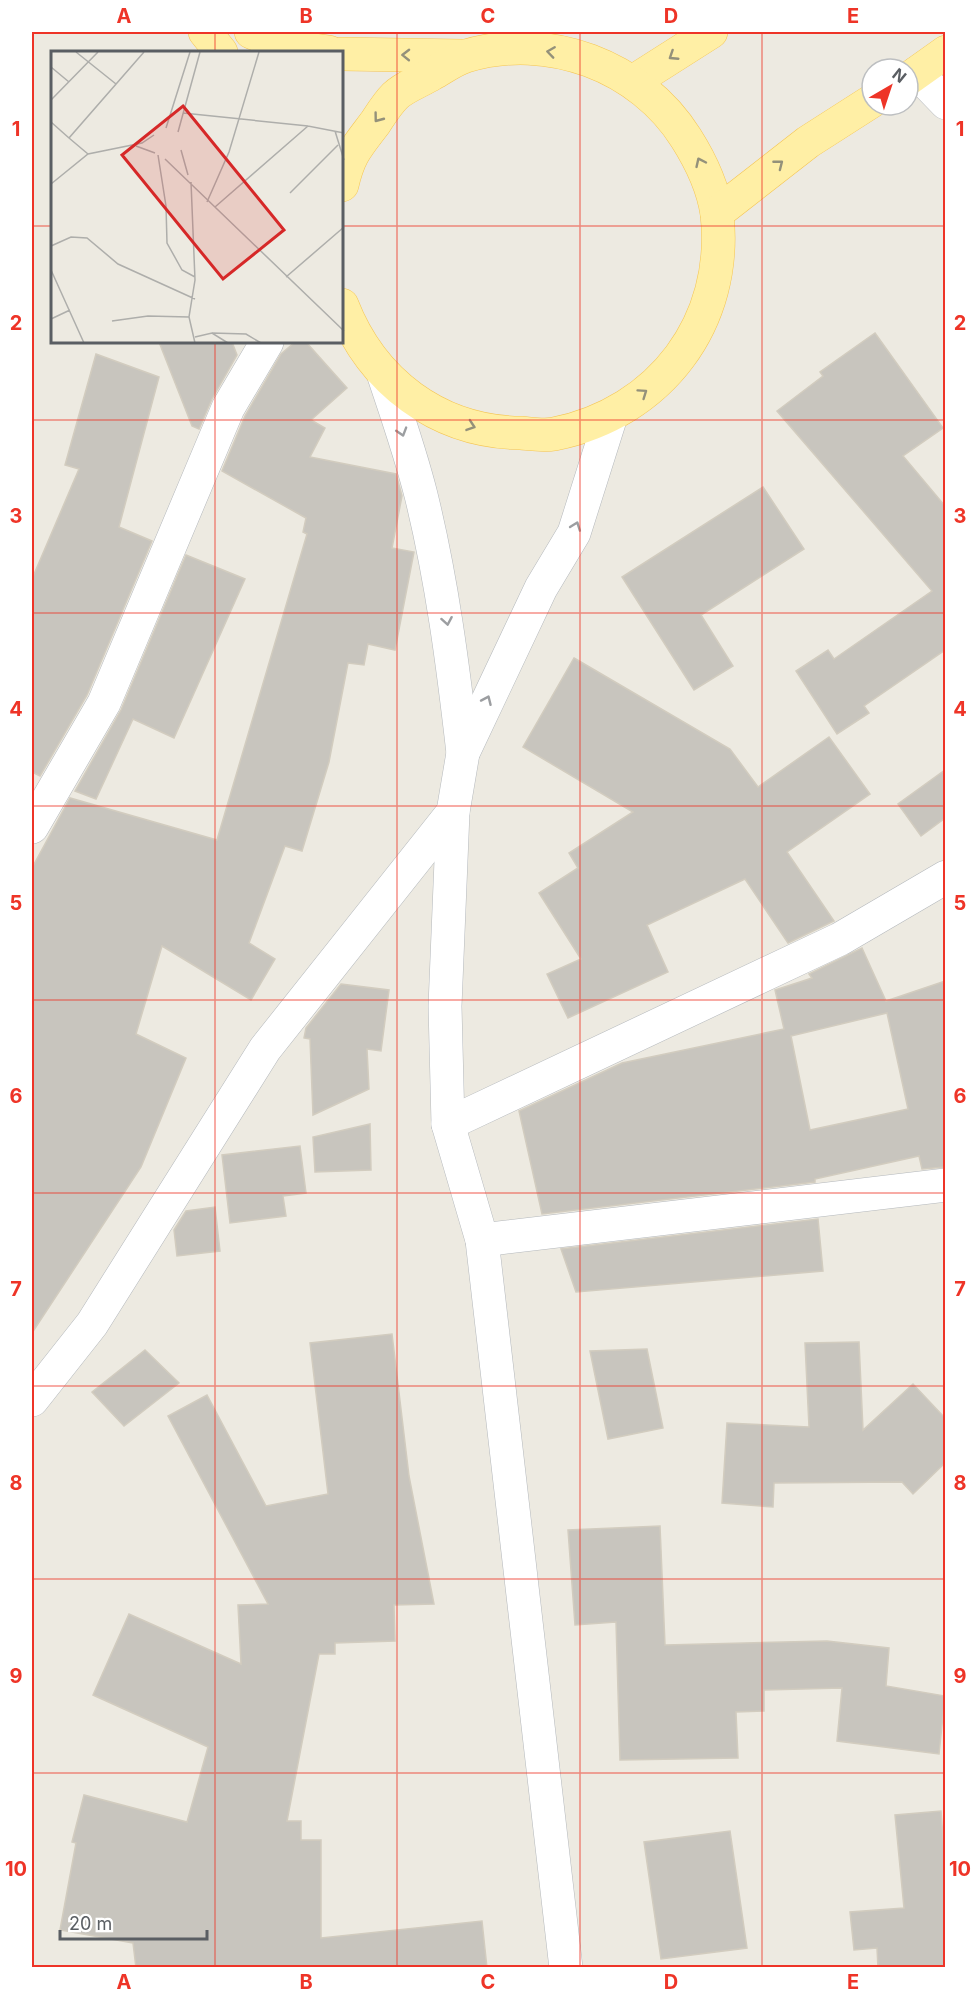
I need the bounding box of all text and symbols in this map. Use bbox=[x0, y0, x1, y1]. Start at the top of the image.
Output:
text: A bbox=[117, 4, 132, 28]
text: B bbox=[299, 4, 313, 28]
text: C bbox=[481, 4, 495, 28]
text: D bbox=[664, 4, 678, 28]
text: E bbox=[847, 4, 859, 28]
one-way arrow bbox=[546, 46, 555, 58]
one-way arrow bbox=[402, 49, 411, 61]
one-way arrow bbox=[668, 49, 679, 60]
inset map bbox=[51, 51, 344, 344]
north arrow bbox=[860, 57, 920, 117]
text: N bbox=[888, 64, 910, 87]
one-way arrow bbox=[375, 111, 386, 122]
text: 1 bbox=[12, 117, 20, 141]
text: 1 bbox=[956, 117, 964, 141]
one-way arrow bbox=[695, 158, 707, 169]
one-way arrow bbox=[772, 160, 783, 171]
text: 2 bbox=[10, 311, 22, 335]
text: 2 bbox=[954, 311, 966, 335]
one-way arrow bbox=[637, 389, 648, 400]
one-way arrow bbox=[465, 418, 476, 431]
one-way arrow bbox=[395, 426, 407, 437]
text: 3 bbox=[10, 504, 22, 528]
text: 3 bbox=[954, 504, 966, 528]
one-way arrow bbox=[568, 521, 581, 532]
one-way arrow bbox=[440, 617, 452, 626]
one-way arrow bbox=[480, 695, 492, 706]
text: 4 bbox=[9, 697, 23, 721]
text: 4 bbox=[953, 697, 967, 721]
text: 5 bbox=[10, 891, 22, 915]
text: 5 bbox=[954, 891, 966, 915]
text: 6 bbox=[10, 1084, 23, 1108]
text: 6 bbox=[954, 1084, 967, 1108]
text: 7 bbox=[10, 1277, 22, 1301]
text: 7 bbox=[954, 1277, 966, 1301]
text: 8 bbox=[9, 1471, 23, 1495]
text: 8 bbox=[953, 1471, 967, 1495]
text: 9 bbox=[10, 1664, 23, 1688]
text: 9 bbox=[954, 1664, 967, 1688]
text: 10 bbox=[5, 1857, 27, 1881]
text: 10 bbox=[949, 1857, 971, 1881]
scale bar bbox=[60, 1903, 207, 1941]
text: 20 m bbox=[69, 1913, 112, 1934]
text: A bbox=[117, 1970, 132, 1994]
text: B bbox=[299, 1970, 313, 1994]
text: C bbox=[481, 1970, 495, 1994]
text: D bbox=[664, 1970, 678, 1994]
text: E bbox=[847, 1970, 859, 1994]

